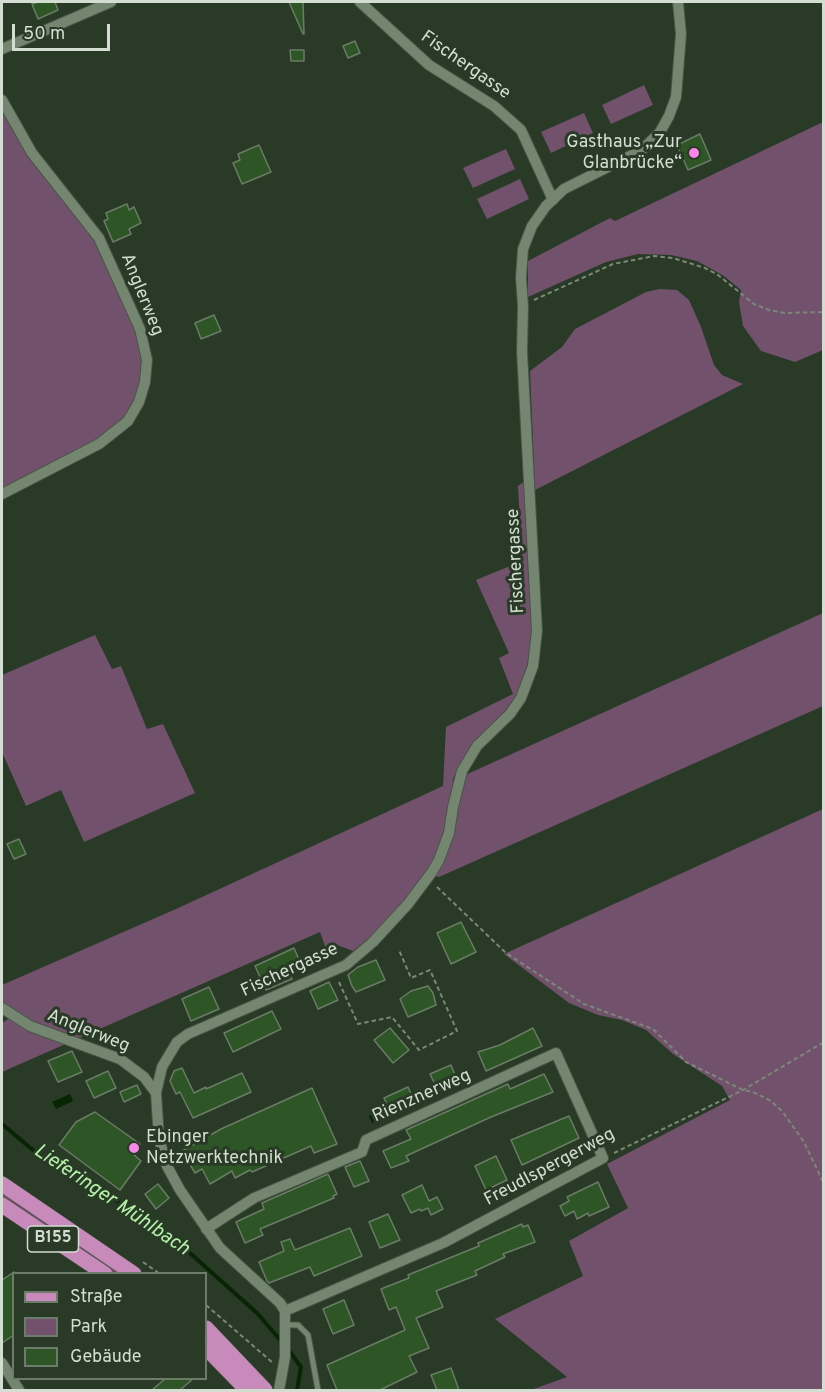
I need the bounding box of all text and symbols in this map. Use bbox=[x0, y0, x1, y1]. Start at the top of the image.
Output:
scale bar bbox=[15, 12, 112, 50]
text: 50 m bbox=[23, 23, 65, 46]
street label: Fischergasse bbox=[416, 27, 514, 105]
place label: Gasthaus „Zur Glanbrücke“ bbox=[566, 132, 682, 174]
marker: Gasthaus „Zur Glanbrücke“ bbox=[687, 146, 701, 160]
street label: Anglerweg bbox=[115, 251, 167, 339]
street label: Fischergasse bbox=[503, 508, 531, 614]
street label: Fischergasse bbox=[238, 939, 342, 1003]
street label: Anglerweg bbox=[44, 1006, 132, 1058]
street label: Rienznerweg bbox=[369, 1066, 475, 1128]
street label: Freudlspergerweg bbox=[481, 1124, 619, 1212]
place label: Ebinger Netzwerktechnik bbox=[146, 1127, 283, 1170]
water label: Lieferinger Mühlbach bbox=[28, 1140, 194, 1262]
marker: Ebinger Netzwerktechnik bbox=[127, 1141, 141, 1155]
road number: B155 bbox=[28, 1226, 78, 1252]
legend bbox=[12, 1272, 207, 1380]
text: Straße bbox=[70, 1286, 122, 1309]
text: Park bbox=[70, 1316, 107, 1339]
text: Gebäude bbox=[70, 1346, 142, 1369]

